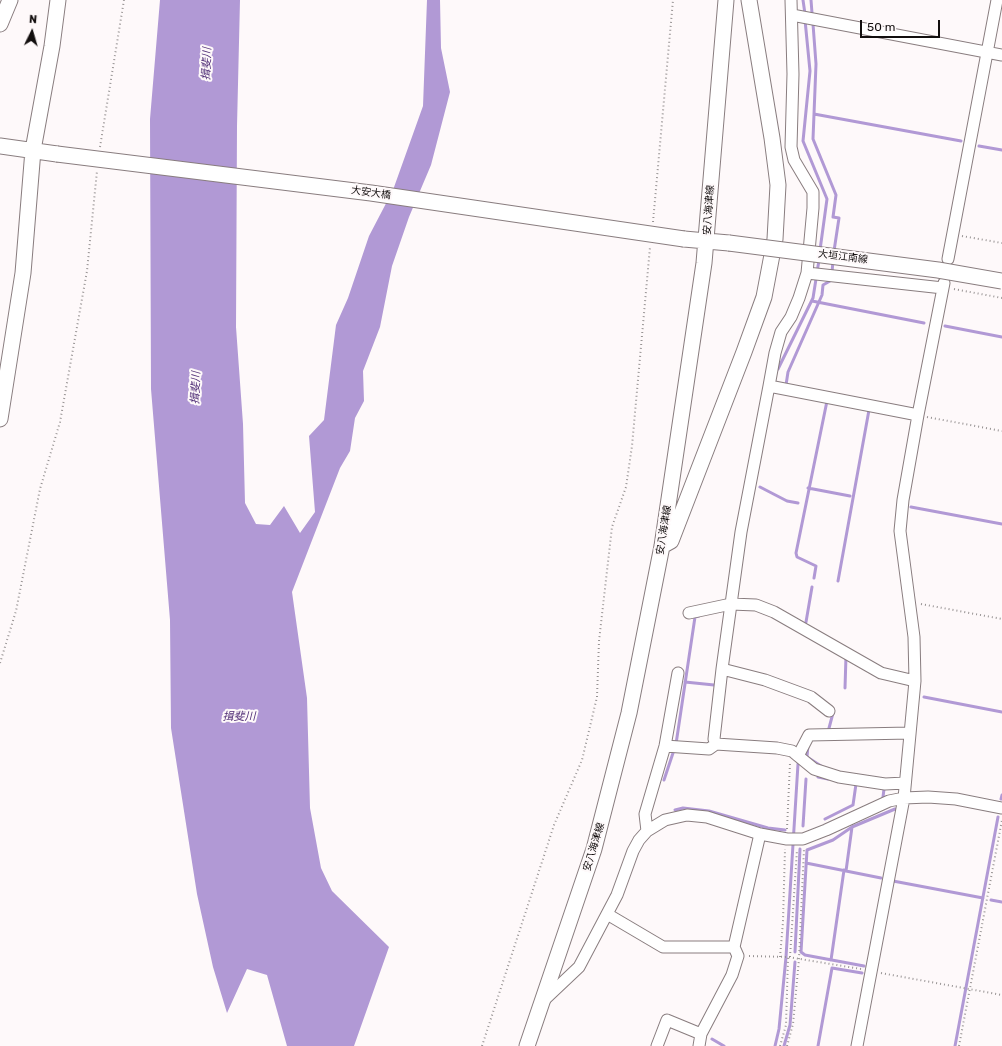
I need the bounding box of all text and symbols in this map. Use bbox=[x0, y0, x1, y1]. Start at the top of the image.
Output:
north arrow bbox=[12, 12, 52, 52]
scale bar bbox=[862, 12, 942, 38]
text: N bbox=[29, 13, 38, 26]
text: 50 m bbox=[867, 20, 895, 34]
water label: 揖斐川 bbox=[200, 47, 214, 81]
street label: 大安大橋 bbox=[350, 184, 392, 202]
street label: 安八海津線 bbox=[701, 185, 717, 235]
street label: 大垣江南線 bbox=[817, 248, 869, 266]
water label: 揖斐川 bbox=[189, 371, 203, 405]
street label: 安八海津線 bbox=[654, 504, 674, 556]
water label: 揖斐川 bbox=[223, 710, 255, 724]
street label: 安八海津線 bbox=[581, 821, 607, 873]

